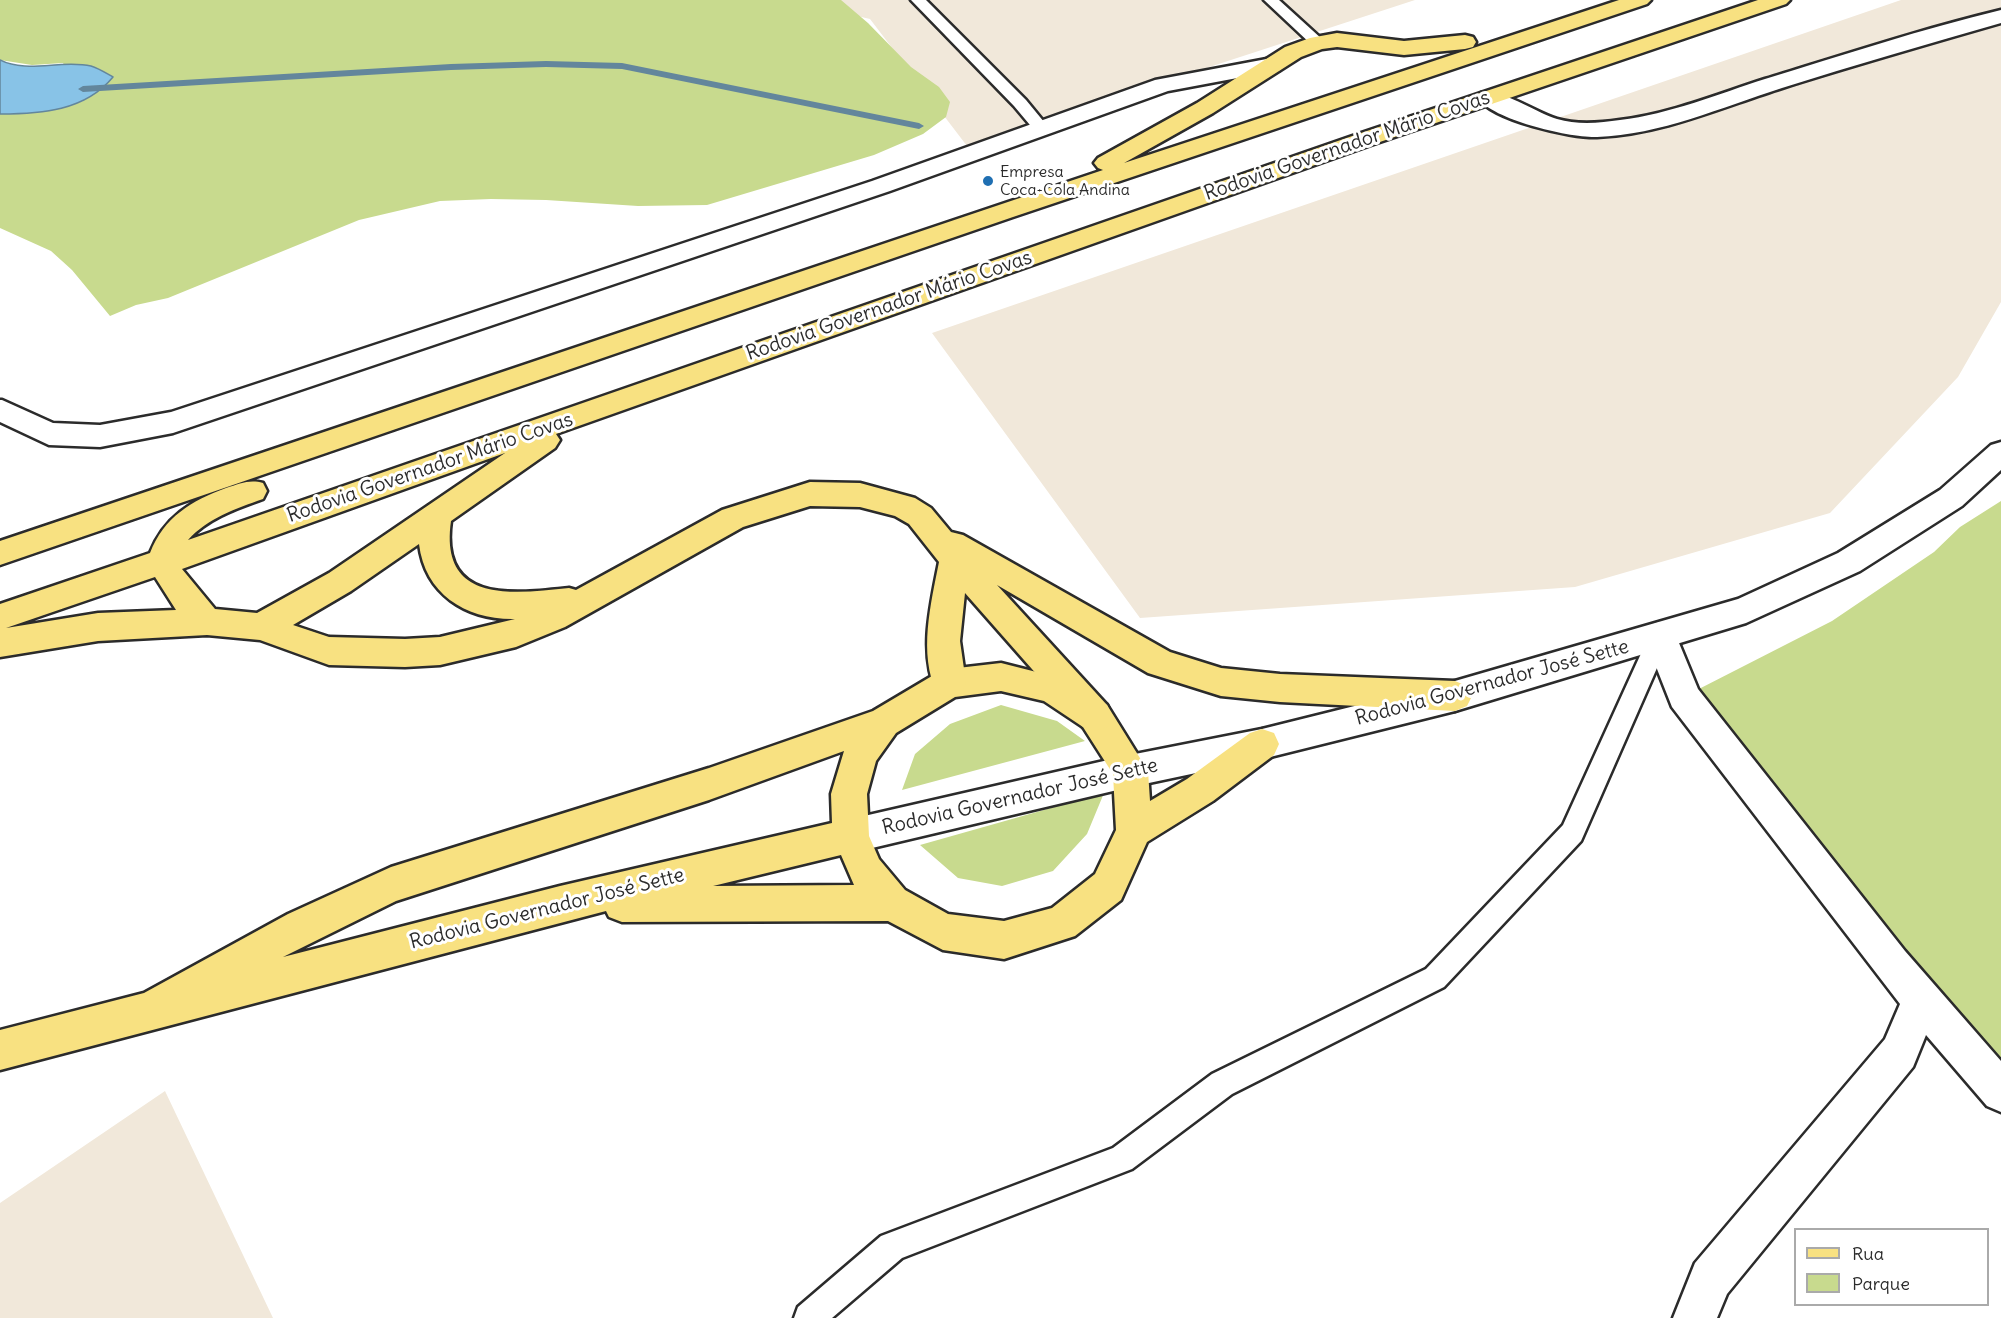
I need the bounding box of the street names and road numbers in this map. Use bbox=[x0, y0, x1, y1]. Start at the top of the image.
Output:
street label: Rodovia Governador Mário Covas bbox=[1201, 86, 1493, 206]
street label: Rodovia Governador Mário Covas bbox=[743, 246, 1035, 366]
street label: Rodovia Governador Mário Covas bbox=[284, 408, 576, 528]
street label: Rodovia Governador José Sette bbox=[1353, 635, 1631, 731]
street label: Rodovia Governador José Sette bbox=[880, 754, 1160, 840]
street label: Rodovia Governador José Sette bbox=[407, 863, 687, 955]

